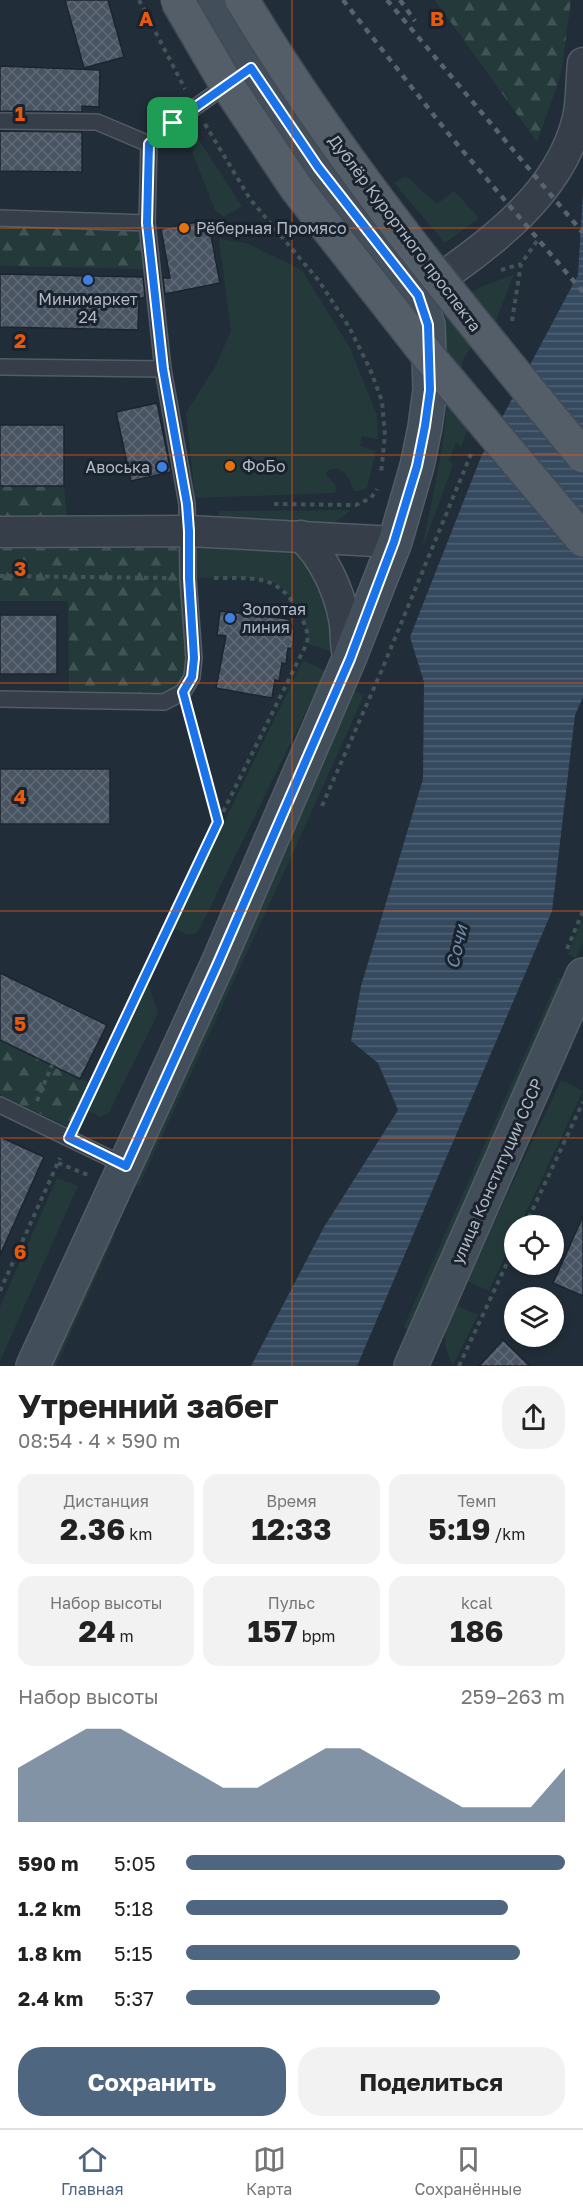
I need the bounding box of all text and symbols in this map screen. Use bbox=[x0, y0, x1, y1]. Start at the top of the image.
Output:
text: A bbox=[139, 6, 153, 30]
text: B bbox=[430, 6, 444, 30]
pin bbox=[147, 97, 198, 148]
text: 1 bbox=[15, 101, 25, 125]
icon: arrive bbox=[156, 106, 189, 139]
street label: Дублёр Курортного проспекта bbox=[324, 131, 486, 335]
place label: Рёберная Промясо bbox=[196, 218, 347, 238]
marker: Рёберная Промясо bbox=[177, 221, 191, 235]
marker: Минимаркет 24 bbox=[81, 273, 95, 287]
place label: Минимаркет 24 bbox=[38, 289, 138, 327]
text: 2 bbox=[14, 328, 26, 352]
place label: ФоБо bbox=[242, 456, 286, 476]
place label: Авоська bbox=[85, 457, 150, 477]
marker: ФоБо bbox=[223, 459, 237, 473]
marker: Авоська bbox=[155, 460, 169, 474]
text: 3 bbox=[14, 556, 26, 580]
place label: Золотая линия bbox=[242, 599, 306, 637]
marker: Золотая линия bbox=[223, 611, 237, 625]
text: 4 bbox=[14, 784, 26, 808]
water label: Сочи bbox=[440, 922, 472, 971]
text: 5 bbox=[14, 1011, 26, 1035]
street label: улица Конституции СССР bbox=[447, 1075, 547, 1267]
map controls bbox=[504, 1215, 564, 1347]
button: locate bbox=[504, 1215, 564, 1275]
text: 6 bbox=[14, 1239, 26, 1263]
button: layers bbox=[504, 1287, 564, 1347]
text: Утренний забег bbox=[18, 1386, 279, 1425]
button: share bbox=[502, 1386, 565, 1449]
text: 08:54 · 4 × 590 m bbox=[18, 1428, 180, 1452]
text: Дистанция bbox=[64, 1491, 149, 1511]
text: Время bbox=[266, 1491, 317, 1511]
text: Темп bbox=[457, 1491, 496, 1511]
text: 2.36 bbox=[60, 1511, 125, 1547]
text: 12:33 bbox=[252, 1511, 331, 1547]
text: 5:19 bbox=[428, 1511, 491, 1547]
text: km bbox=[125, 1524, 152, 1544]
text: /km bbox=[491, 1524, 525, 1544]
text: Набор высоты bbox=[50, 1593, 162, 1613]
text: Пульс bbox=[268, 1593, 315, 1613]
text: kcal bbox=[461, 1593, 493, 1613]
text: 24 bbox=[79, 1613, 116, 1649]
text: 157 bbox=[248, 1613, 298, 1649]
text: 186 bbox=[450, 1613, 504, 1649]
text: m bbox=[116, 1626, 134, 1646]
text: bpm bbox=[298, 1626, 335, 1646]
text: Набор высоты bbox=[18, 1684, 159, 1708]
text: 259–263 m bbox=[461, 1684, 565, 1708]
text: 590 m bbox=[18, 1851, 78, 1875]
text: 5:05 bbox=[114, 1851, 156, 1875]
text: 1.2 km bbox=[18, 1896, 81, 1920]
text: 5:18 bbox=[114, 1896, 154, 1920]
text: 1.8 km bbox=[18, 1941, 82, 1965]
text: 5:15 bbox=[114, 1941, 153, 1965]
text: 2.4 km bbox=[18, 1986, 83, 2010]
text: 5:37 bbox=[114, 1986, 154, 2010]
button: Сохранить bbox=[18, 2047, 286, 2116]
button: Поделиться bbox=[298, 2047, 565, 2116]
tab: Главная bbox=[61, 2143, 124, 2199]
tab: Карта bbox=[246, 2143, 292, 2199]
tab: Сохранённые bbox=[414, 2143, 522, 2199]

